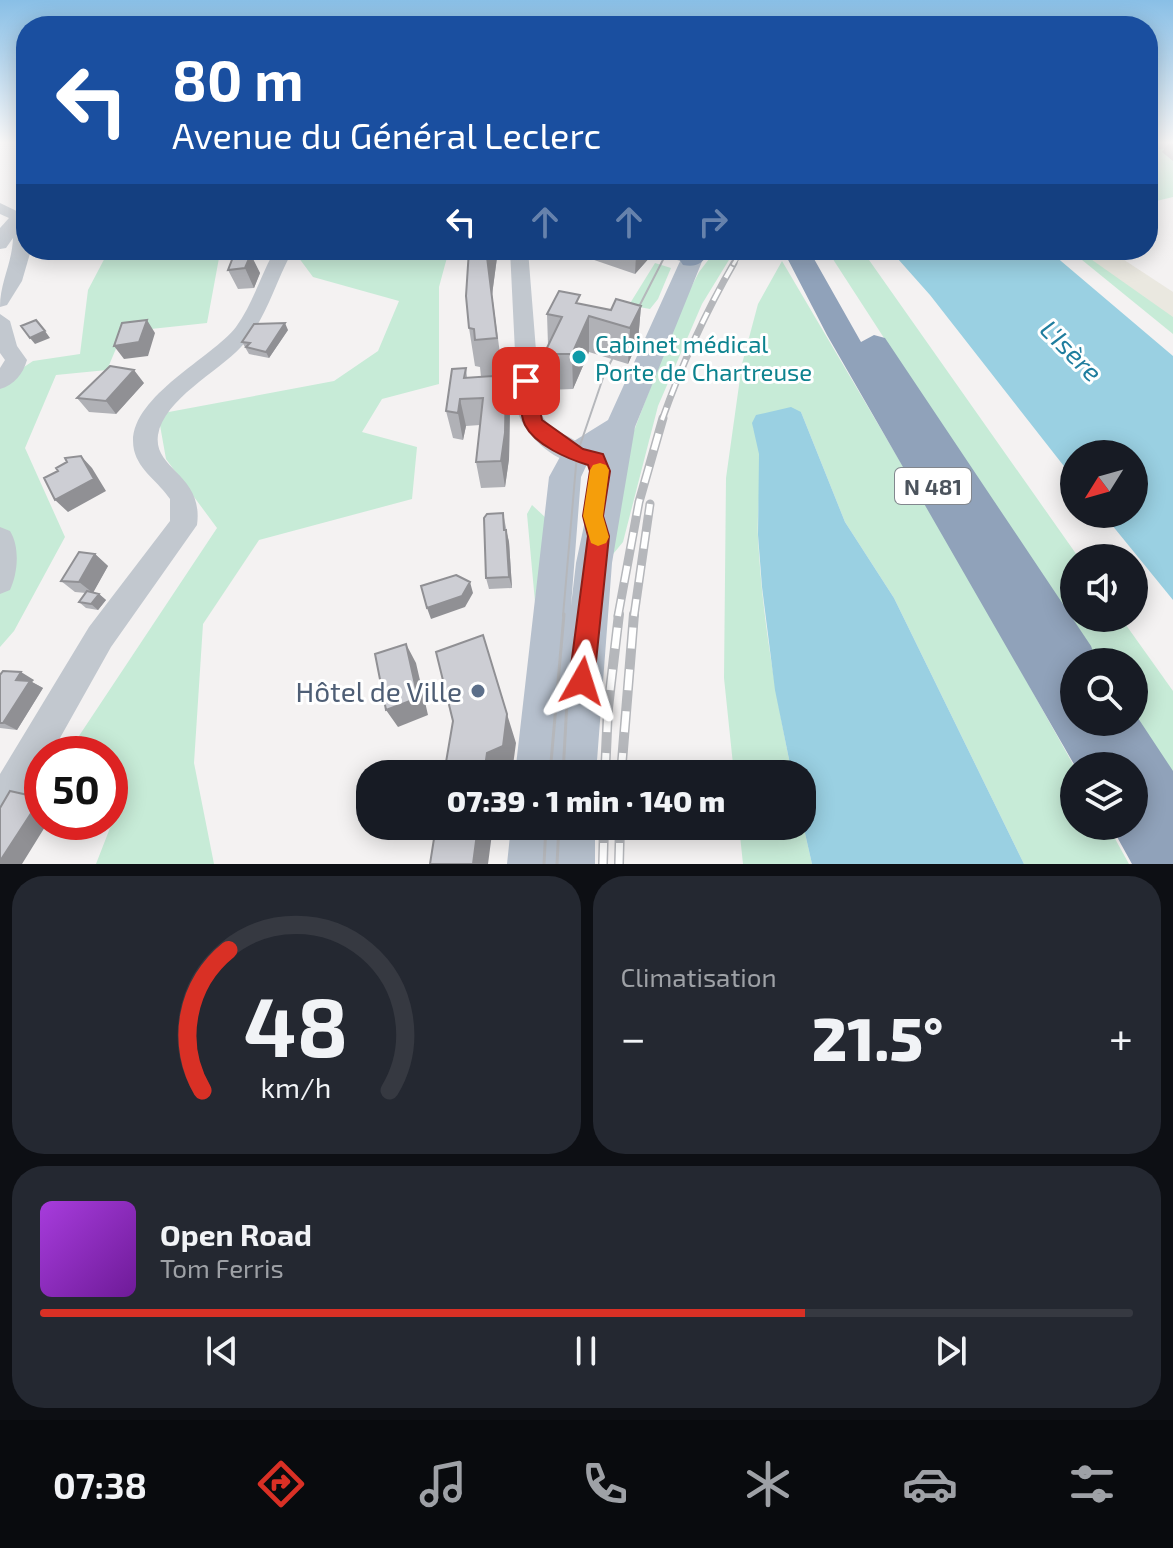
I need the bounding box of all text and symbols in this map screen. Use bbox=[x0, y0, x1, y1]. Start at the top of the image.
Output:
text: 80 m bbox=[172, 45, 304, 112]
icon: left bbox=[40, 48, 144, 152]
text: Avenue du Général Leclerc bbox=[172, 113, 601, 156]
icon: left bbox=[439, 200, 483, 244]
icon: ahead bbox=[523, 200, 567, 244]
icon: ahead bbox=[607, 200, 651, 244]
icon: right bbox=[691, 200, 735, 244]
water label: L'Isère bbox=[1035, 313, 1109, 387]
place label: Cabinet médical Porte de Chartreuse bbox=[595, 329, 812, 386]
pin bbox=[492, 347, 560, 415]
marker: Cabinet médical Porte de Chartreuse bbox=[570, 348, 588, 366]
icon: arrive bbox=[504, 359, 548, 403]
north arrow bbox=[1060, 440, 1148, 528]
map controls bbox=[1060, 440, 1148, 840]
road number: N 481 bbox=[895, 468, 971, 504]
button: sound bbox=[1060, 544, 1148, 632]
position arrow bbox=[540, 639, 624, 723]
button: search bbox=[1060, 648, 1148, 736]
place label: Hôtel de Ville bbox=[296, 674, 462, 708]
marker: Hôtel de Ville bbox=[469, 682, 487, 700]
speed limit sign: 50 bbox=[24, 736, 128, 840]
button: layers bbox=[1060, 752, 1148, 840]
text: 07:39 · 1 min · 140 m bbox=[447, 782, 725, 818]
text: Climatisation bbox=[621, 961, 777, 992]
text: 48 bbox=[244, 974, 349, 1074]
text: 21.5° bbox=[812, 1001, 943, 1073]
text: − bbox=[621, 1010, 646, 1063]
text: + bbox=[1109, 1010, 1133, 1063]
text: km/h bbox=[261, 1069, 332, 1104]
text: Open Road bbox=[160, 1216, 312, 1252]
text: Tom Ferris bbox=[160, 1252, 284, 1283]
icon: previous bbox=[200, 1329, 244, 1373]
icon: pause bbox=[564, 1329, 608, 1373]
icon: next bbox=[929, 1329, 973, 1373]
icon: directions bbox=[253, 1456, 309, 1512]
icon: music bbox=[415, 1456, 471, 1512]
icon: phone bbox=[577, 1456, 633, 1512]
icon: climate bbox=[740, 1456, 796, 1512]
icon: car bbox=[902, 1456, 958, 1512]
icon: filters bbox=[1064, 1456, 1120, 1512]
text: 07:38 bbox=[53, 1463, 147, 1506]

